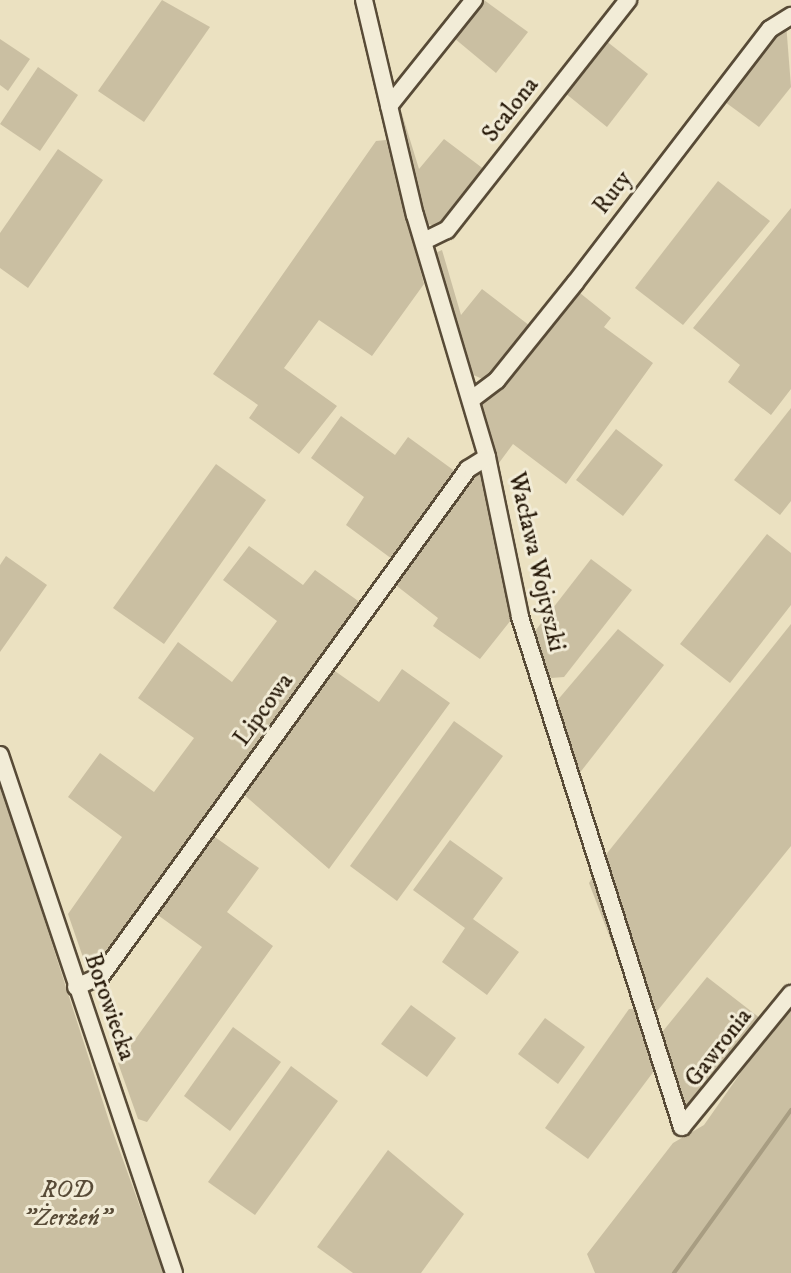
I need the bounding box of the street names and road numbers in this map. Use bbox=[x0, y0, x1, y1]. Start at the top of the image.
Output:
street label: Scalona bbox=[477, 72, 545, 148]
street label: Ruty bbox=[587, 166, 639, 220]
street label: Wacława Wojtyszki bbox=[501, 470, 571, 654]
street label: Lipcowa bbox=[228, 668, 300, 752]
street label: Borowiecka bbox=[77, 950, 141, 1064]
street label: Gawronia bbox=[679, 1003, 759, 1093]

